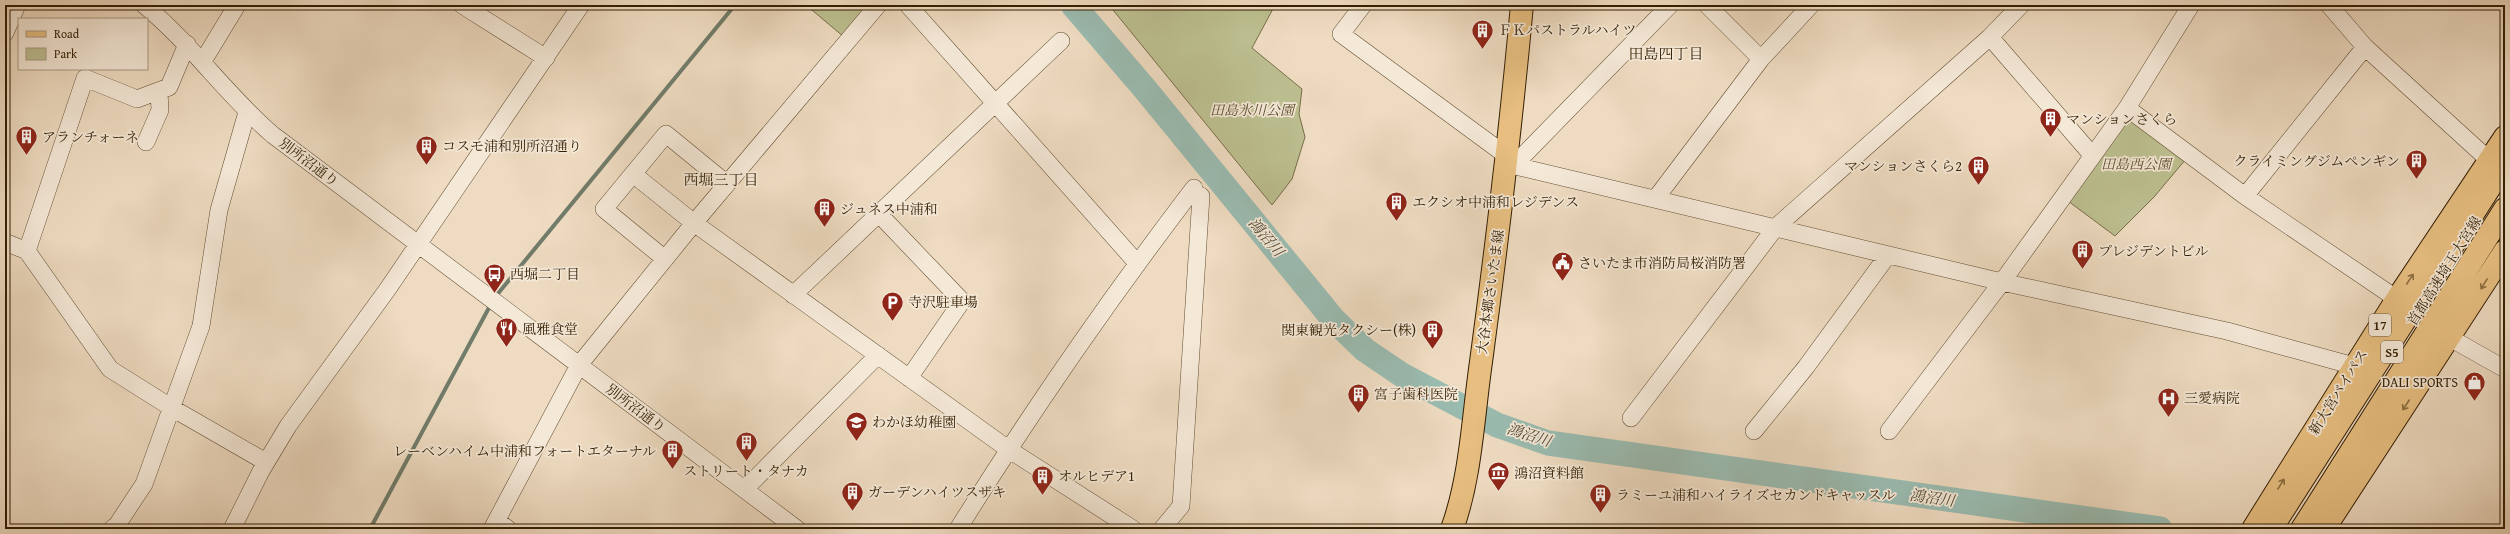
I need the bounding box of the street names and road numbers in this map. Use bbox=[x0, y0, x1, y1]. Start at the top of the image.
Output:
street label: 別所沼通り bbox=[275, 133, 343, 191]
street label: 首都高速埼玉大宮線 bbox=[2402, 212, 2486, 330]
street label: 大谷本郷さいたま線 bbox=[1471, 228, 1509, 356]
road number: 17 bbox=[2369, 314, 2391, 336]
road number: S5 bbox=[2381, 341, 2403, 363]
street label: 新大宮バイパス bbox=[2304, 345, 2372, 439]
street label: 別所沼通り bbox=[602, 379, 670, 437]

